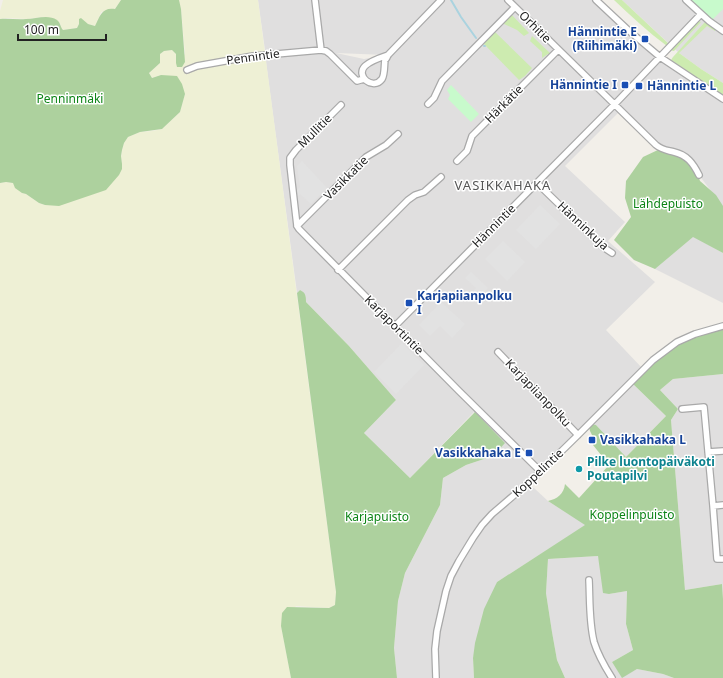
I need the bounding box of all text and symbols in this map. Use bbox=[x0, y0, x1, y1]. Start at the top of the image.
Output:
street label: Orhitie bbox=[516, 7, 555, 47]
scale bar bbox=[18, 16, 106, 42]
text: 100 m bbox=[24, 21, 59, 38]
place label: Hännintie E (Riihimäki) bbox=[568, 23, 637, 54]
marker: Hännintie E (Riihimäki) bbox=[640, 34, 650, 44]
street label: Pennintie bbox=[225, 44, 281, 69]
place label: Hännintie I bbox=[550, 76, 617, 93]
place label: Hännintie L bbox=[647, 77, 716, 94]
marker: Hännintie I bbox=[620, 80, 630, 90]
street label: Härkätie bbox=[481, 81, 527, 127]
marker: Hännintie L bbox=[634, 81, 644, 91]
park label: Penninmäki bbox=[37, 90, 103, 107]
street label: Mullitie bbox=[294, 110, 336, 151]
street label: Vasikkatie bbox=[320, 152, 372, 204]
district label: VASIKKAHAKA bbox=[455, 176, 551, 194]
park label: Lähdepuisto bbox=[633, 195, 703, 212]
street label: Hänninkuja bbox=[554, 197, 613, 254]
street label: Hännintie bbox=[468, 200, 519, 251]
place label: Karjapiianpolku I bbox=[417, 287, 512, 318]
street label: Karjaportintie bbox=[361, 291, 428, 358]
marker: Karjapiianpolku I bbox=[404, 298, 414, 308]
street label: Karjapiianpolku bbox=[502, 355, 575, 430]
place label: Vasikkahaka L bbox=[600, 431, 686, 448]
marker: Vasikkahaka L bbox=[587, 435, 597, 445]
place label: Vasikkahaka E bbox=[435, 444, 521, 461]
street label: Koppelintie bbox=[508, 444, 567, 501]
marker: Vasikkahaka E bbox=[524, 448, 534, 458]
place label: Pilke luontopäiväkoti Poutapilvi bbox=[587, 453, 715, 484]
marker: Pilke luontopäiväkoti Poutapilvi bbox=[574, 464, 584, 474]
park label: Koppelinpuisto bbox=[589, 506, 675, 523]
park label: Karjapuisto bbox=[345, 508, 409, 525]

